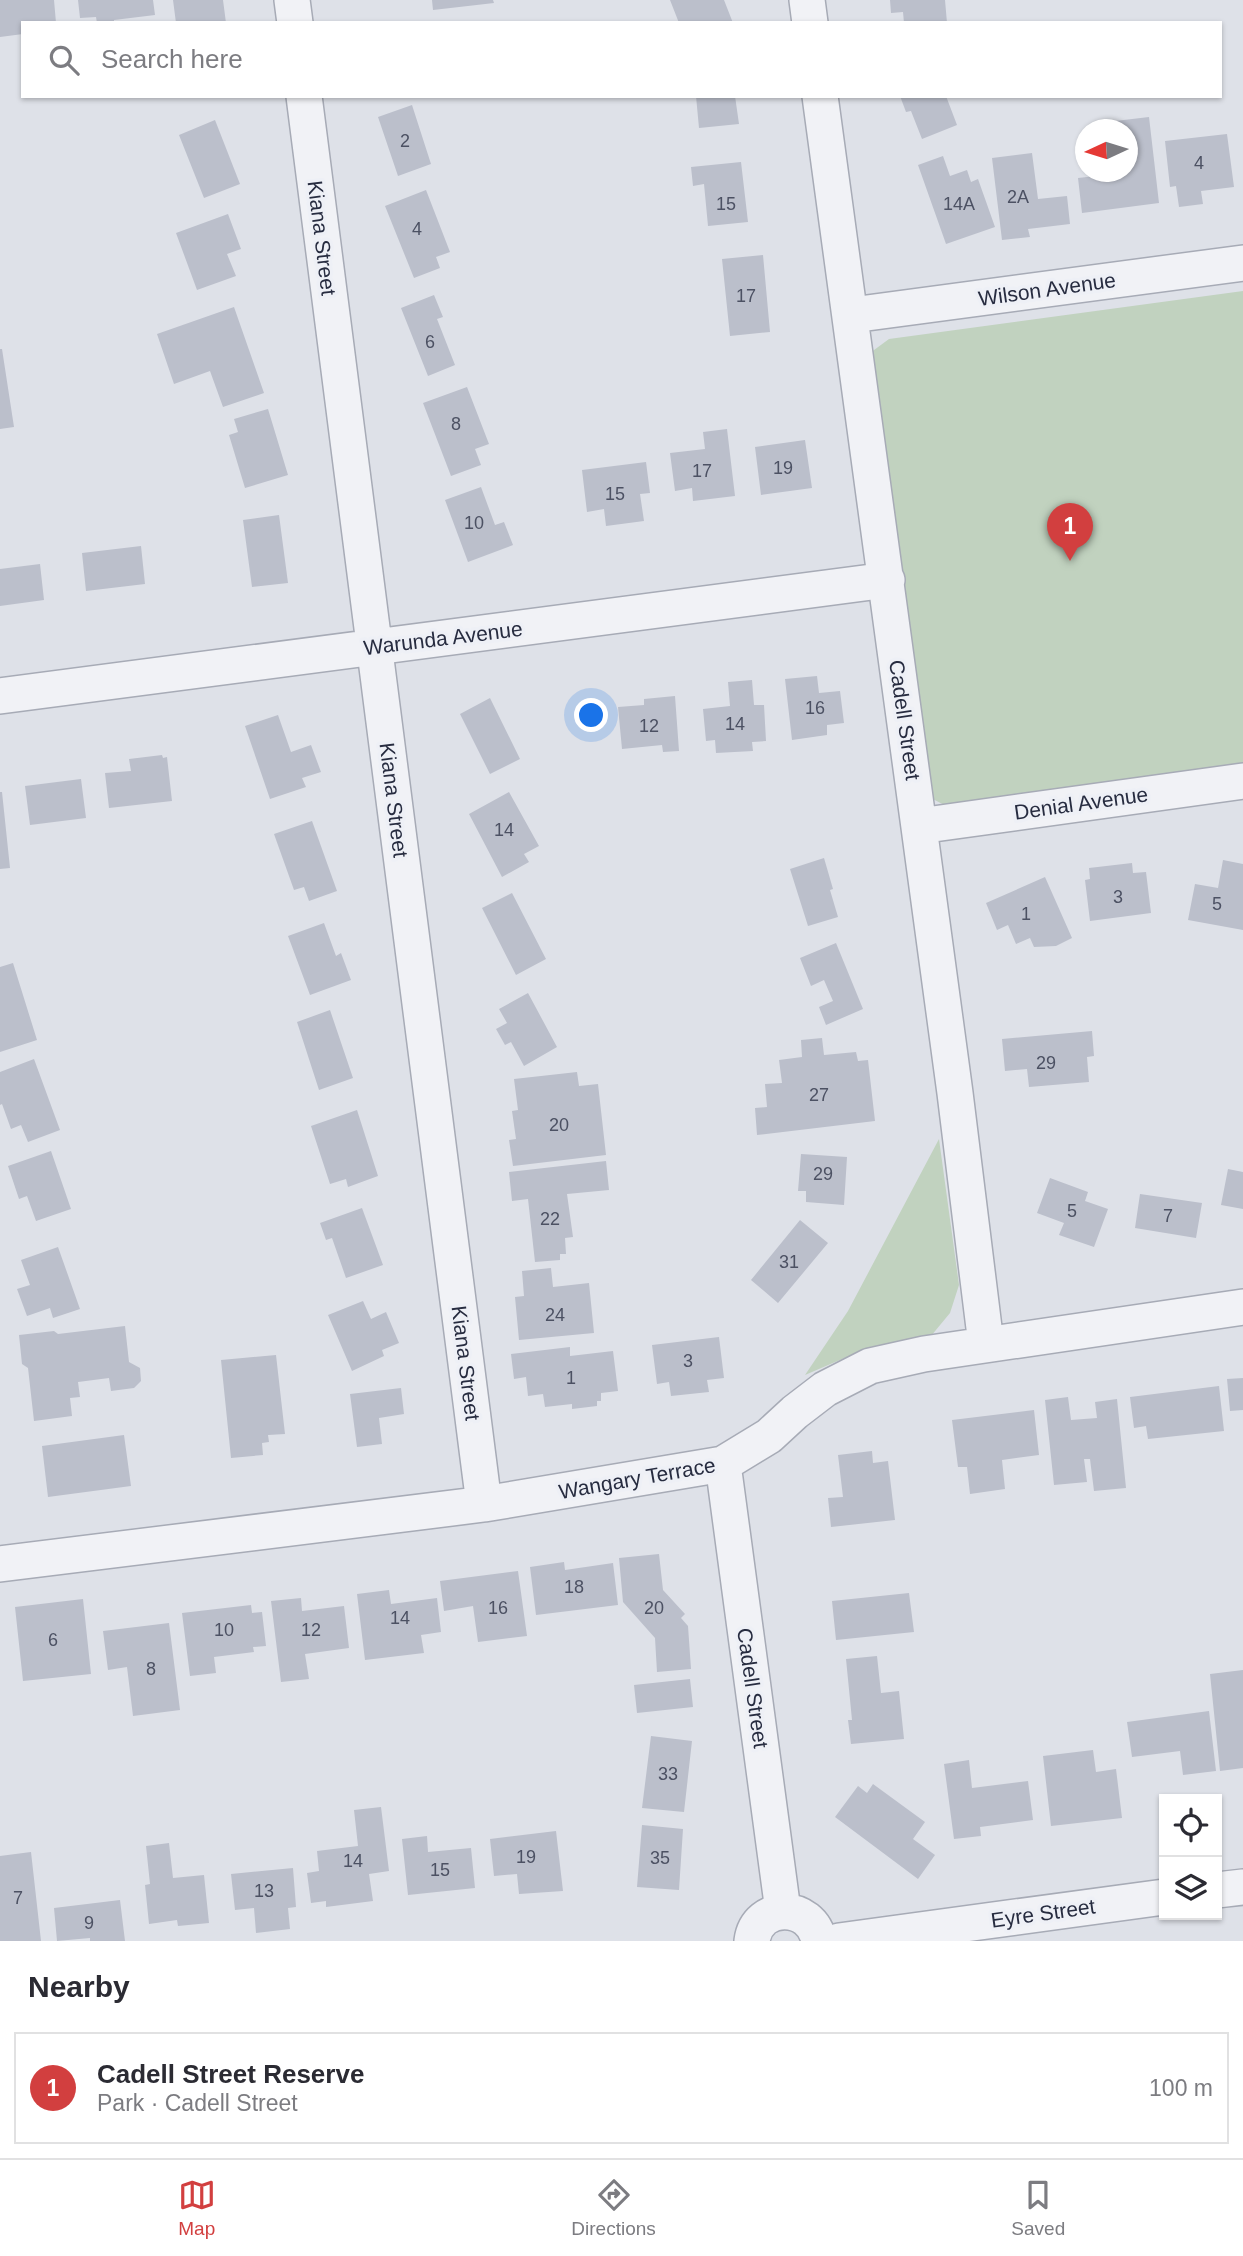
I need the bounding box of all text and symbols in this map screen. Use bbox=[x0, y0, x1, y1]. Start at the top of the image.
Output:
search box bbox=[21, 21, 1222, 98]
icon: search bbox=[45, 41, 83, 79]
text: Search here bbox=[101, 44, 243, 74]
north arrow bbox=[1075, 119, 1138, 182]
house number: 2 bbox=[400, 131, 410, 151]
house number: 4 bbox=[1194, 153, 1204, 173]
street label: Kiana Street bbox=[304, 179, 340, 297]
house number: 2A bbox=[1007, 187, 1029, 207]
house number: 15 bbox=[716, 194, 736, 214]
house number: 14A bbox=[943, 194, 975, 214]
house number: 4 bbox=[412, 219, 422, 239]
street label: Wilson Avenue bbox=[977, 268, 1117, 310]
house number: 17 bbox=[736, 286, 756, 306]
house number: 6 bbox=[425, 332, 435, 352]
house number: 8 bbox=[451, 414, 461, 434]
house number: 19 bbox=[773, 458, 793, 478]
house number: 17 bbox=[692, 461, 712, 481]
house number: 15 bbox=[605, 484, 625, 504]
pin: 1 bbox=[1047, 503, 1093, 561]
house number: 10 bbox=[464, 513, 484, 533]
street label: Warunda Avenue bbox=[362, 617, 524, 659]
street label: Cadell Street bbox=[885, 658, 925, 782]
your location bbox=[574, 698, 608, 732]
house number: 16 bbox=[805, 698, 825, 718]
house number: 14 bbox=[725, 714, 745, 734]
house number: 12 bbox=[639, 716, 659, 736]
street label: Kiana Street bbox=[376, 741, 412, 859]
street label: Denial Avenue bbox=[1013, 782, 1149, 824]
house number: 14 bbox=[494, 820, 514, 840]
house number: 3 bbox=[1113, 887, 1123, 907]
house number: 5 bbox=[1212, 894, 1222, 914]
house number: 1 bbox=[1021, 904, 1031, 924]
house number: 29 bbox=[1036, 1053, 1056, 1073]
house number: 27 bbox=[809, 1085, 829, 1105]
house number: 20 bbox=[549, 1115, 569, 1135]
house number: 29 bbox=[813, 1164, 833, 1184]
house number: 5 bbox=[1067, 1201, 1077, 1221]
house number: 7 bbox=[1163, 1206, 1173, 1226]
house number: 22 bbox=[540, 1209, 560, 1229]
house number: 31 bbox=[779, 1252, 799, 1272]
street label: Kiana Street bbox=[448, 1304, 484, 1422]
house number: 24 bbox=[545, 1305, 565, 1325]
house number: 3 bbox=[683, 1351, 693, 1371]
house number: 1 bbox=[566, 1368, 576, 1388]
street label: Wangary Terrace bbox=[557, 1453, 717, 1503]
house number: 18 bbox=[564, 1577, 584, 1597]
house number: 16 bbox=[488, 1598, 508, 1618]
house number: 20 bbox=[644, 1598, 664, 1618]
house number: 14 bbox=[390, 1608, 410, 1628]
house number: 10 bbox=[214, 1620, 234, 1640]
house number: 12 bbox=[301, 1620, 321, 1640]
street label: Cadell Street bbox=[733, 1626, 773, 1750]
house number: 6 bbox=[48, 1630, 58, 1650]
house number: 8 bbox=[146, 1659, 156, 1679]
house number: 33 bbox=[658, 1764, 678, 1784]
map controls bbox=[1159, 1794, 1222, 1920]
button: locate bbox=[1159, 1794, 1222, 1857]
house number: 19 bbox=[516, 1847, 536, 1867]
house number: 35 bbox=[650, 1848, 670, 1868]
house number: 14 bbox=[343, 1851, 363, 1871]
button: layers bbox=[1159, 1857, 1222, 1920]
house number: 15 bbox=[430, 1860, 450, 1880]
house number: 13 bbox=[254, 1881, 274, 1901]
house number: 7 bbox=[13, 1888, 23, 1908]
street label: Eyre Street bbox=[989, 1894, 1097, 1932]
house number: 9 bbox=[84, 1913, 94, 1933]
text: Nearby bbox=[28, 1970, 130, 2003]
text: Cadell Street Reserve bbox=[97, 2059, 364, 2089]
text: 1 bbox=[47, 2075, 59, 2101]
text: 100 m bbox=[1149, 2075, 1213, 2101]
text: Park · Cadell Street bbox=[97, 2090, 298, 2116]
tab: Map bbox=[178, 2176, 216, 2240]
tab: Directions bbox=[571, 2176, 656, 2240]
tab: Saved bbox=[1011, 2176, 1065, 2240]

